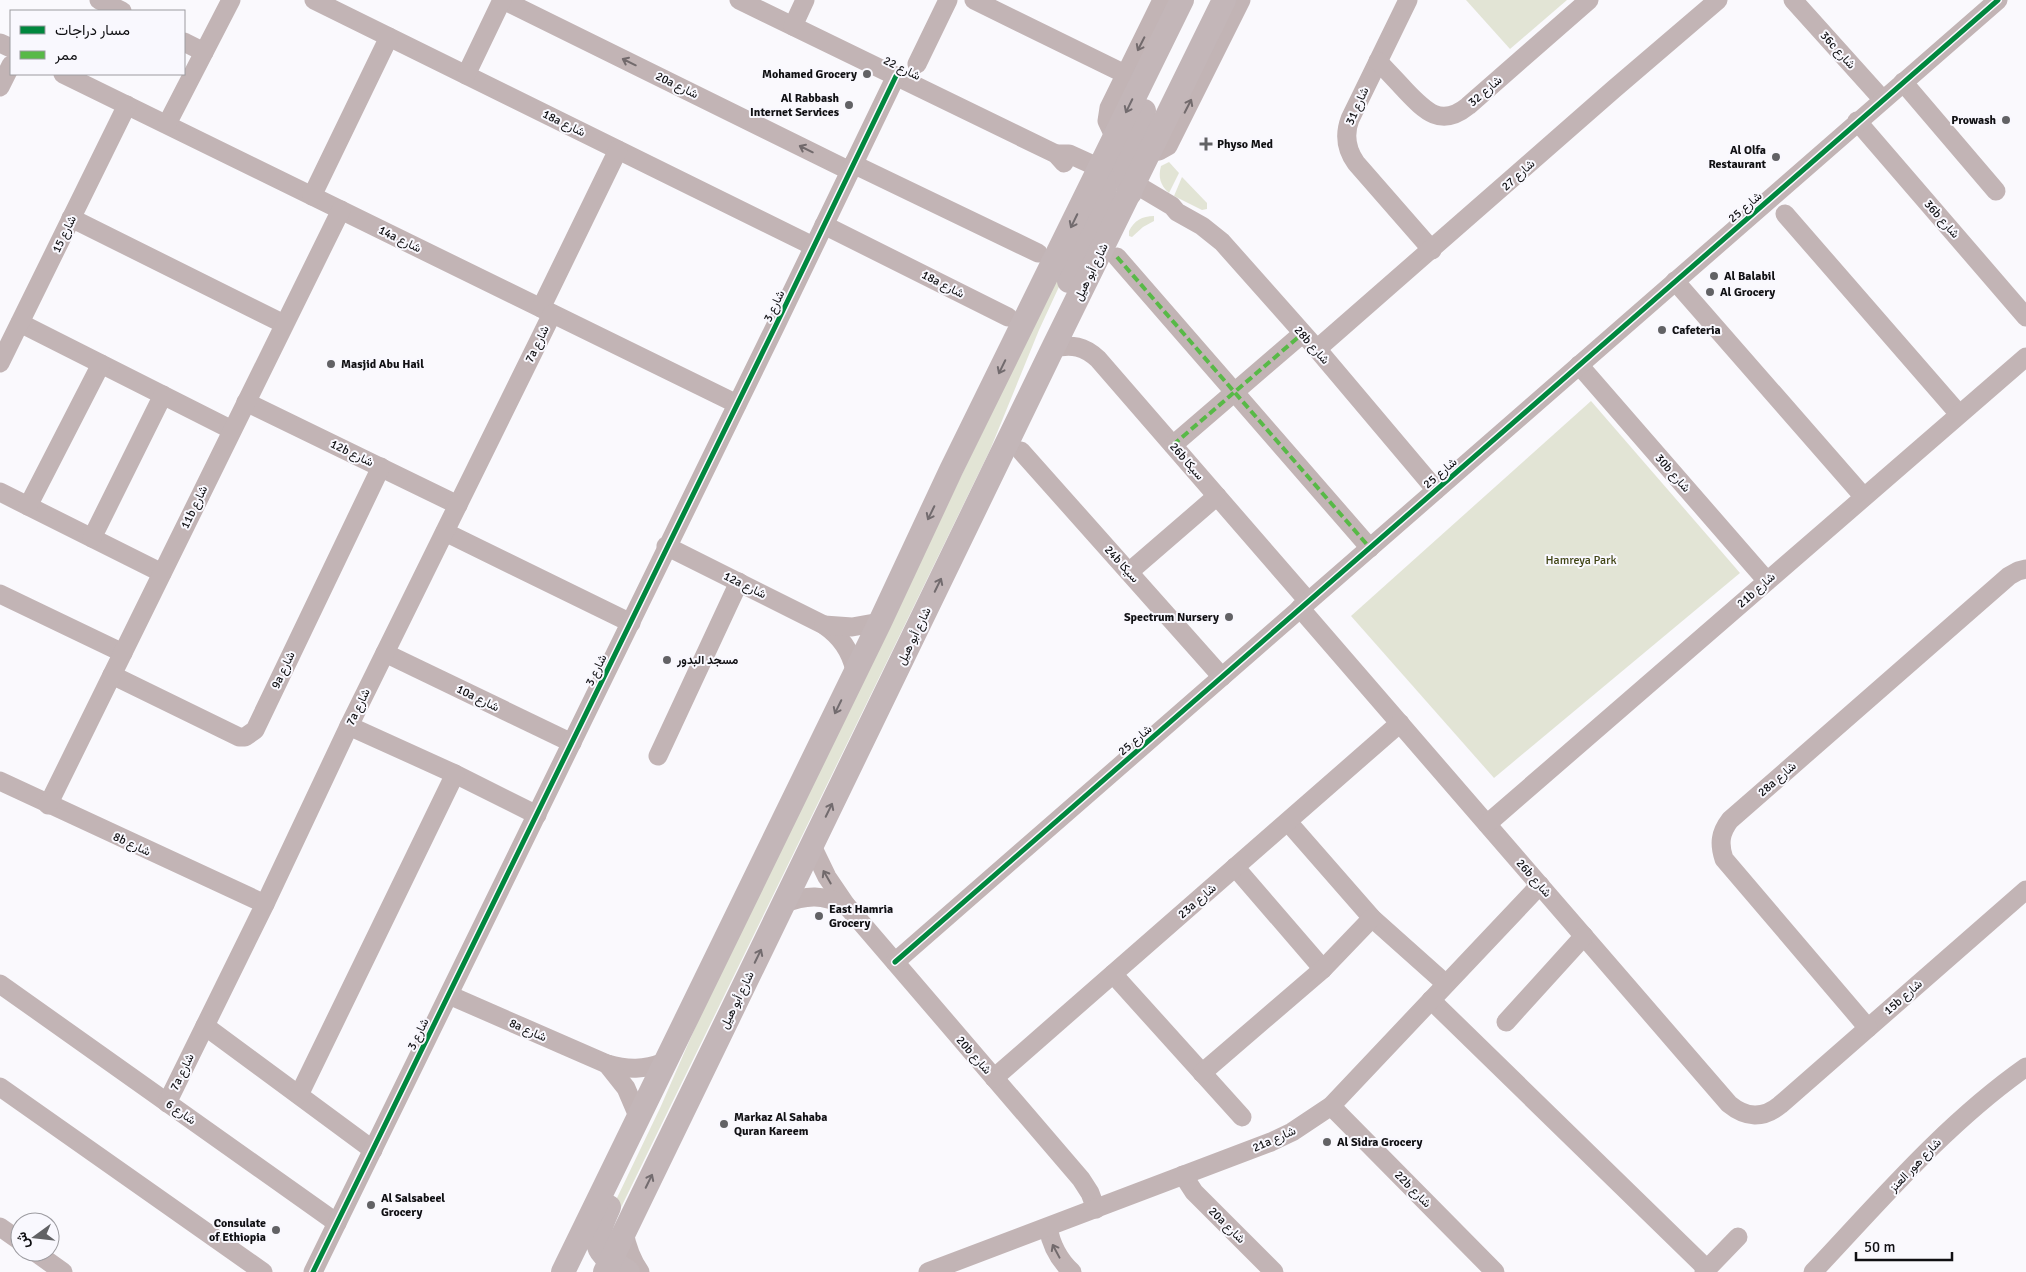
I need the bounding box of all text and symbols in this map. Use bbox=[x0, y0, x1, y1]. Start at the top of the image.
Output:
legend bbox=[10, 10, 185, 75]
text: مسار دراجات bbox=[55, 21, 130, 39]
street label: 36c شارع bbox=[1816, 28, 1858, 73]
one-way arrow bbox=[1136, 36, 1146, 51]
text: ممر bbox=[54, 46, 77, 64]
street label: شارع 22 bbox=[880, 53, 923, 85]
one-way arrow bbox=[622, 56, 637, 66]
place label: Mohamed Grocery bbox=[762, 67, 857, 82]
marker: Mohamed Grocery bbox=[861, 68, 873, 80]
street label: 20a شارع bbox=[652, 69, 701, 103]
street label: شارع 32 bbox=[1465, 73, 1506, 111]
street label: شارع 31 bbox=[1343, 85, 1373, 128]
place label: Al Rabbash Internet Services bbox=[750, 91, 840, 120]
one-way arrow bbox=[1183, 98, 1193, 113]
marker: Al Rabbash Internet Services bbox=[843, 99, 855, 111]
one-way arrow bbox=[1124, 99, 1134, 114]
street label: 18a شارع bbox=[539, 107, 588, 141]
place label: Prowash bbox=[1951, 113, 1996, 128]
marker: Prowash bbox=[2000, 114, 2012, 126]
marker: Physo Med bbox=[1199, 137, 1213, 151]
place label: Physo Med bbox=[1217, 137, 1274, 152]
place label: Al Olfa Restaurant bbox=[1708, 143, 1766, 172]
one-way arrow bbox=[799, 144, 814, 153]
marker: Al Olfa Restaurant bbox=[1770, 151, 1782, 163]
street label: شارع 27 bbox=[1499, 156, 1539, 195]
street label: شارع 25 bbox=[1725, 189, 1766, 227]
street label: 36b شارع bbox=[1920, 197, 1962, 242]
street label: شارع 15 bbox=[49, 213, 81, 256]
one-way arrow bbox=[1069, 213, 1078, 228]
street label: 14a شارع bbox=[375, 223, 424, 257]
street label: شارع أبو هيل bbox=[1071, 241, 1113, 304]
street label: 18a شارع bbox=[918, 267, 967, 302]
place label: Al Balabil bbox=[1724, 269, 1775, 284]
marker: Al Balabil bbox=[1708, 270, 1720, 282]
place label: Al Grocery bbox=[1720, 285, 1775, 300]
marker: Al Grocery bbox=[1704, 286, 1716, 298]
street label: شارع 3 bbox=[761, 288, 789, 325]
street label: 7a شارع bbox=[522, 323, 554, 366]
street label: 28b شارع bbox=[1290, 323, 1332, 368]
place label: Cafeteria bbox=[1672, 323, 1721, 338]
marker: Cafeteria bbox=[1656, 324, 1668, 336]
place label: Masjid Abu Hail bbox=[341, 357, 424, 372]
marker: Masjid Abu Hail bbox=[325, 358, 337, 370]
one-way arrow bbox=[997, 359, 1006, 374]
street label: 12b شارع bbox=[327, 437, 376, 471]
street label: 26b سيكا bbox=[1166, 439, 1207, 483]
street label: 30b شارع bbox=[1651, 451, 1693, 496]
street label: شارع 25 bbox=[1420, 455, 1461, 493]
street label: 11b شارع bbox=[178, 483, 212, 532]
one-way arrow bbox=[926, 505, 935, 520]
street label: 24b سيكا bbox=[1101, 543, 1142, 586]
park label: Hamreya Park bbox=[1545, 553, 1617, 568]
street label: 12a شارع bbox=[720, 569, 769, 603]
street label: 21b شارع bbox=[1734, 570, 1779, 612]
one-way arrow bbox=[934, 578, 943, 593]
street label: شارع أبو هيل bbox=[894, 605, 936, 668]
place label: Spectrum Nursery bbox=[1124, 610, 1219, 625]
marker: Spectrum Nursery bbox=[1223, 611, 1235, 623]
street label: 9a شارع bbox=[268, 649, 299, 692]
street label: شارع 3 bbox=[582, 652, 611, 689]
place label: مسجد البدور bbox=[676, 653, 739, 668]
marker: مسجد البدور bbox=[661, 654, 673, 666]
street label: 10a شارع bbox=[453, 682, 502, 716]
street label: 7a شارع bbox=[343, 686, 375, 729]
one-way arrow bbox=[833, 699, 842, 714]
street label: شارع 25 bbox=[1115, 722, 1156, 760]
street label: 28a شارع bbox=[1755, 759, 1800, 801]
one-way arrow bbox=[825, 803, 834, 818]
street label: 8b شارع bbox=[110, 829, 153, 861]
street label: 26b شارع bbox=[1512, 856, 1554, 901]
one-way arrow bbox=[822, 869, 832, 884]
street label: 23a شارع bbox=[1175, 881, 1220, 923]
place label: East Hamria Grocery bbox=[829, 902, 893, 931]
marker: East Hamria Grocery bbox=[813, 910, 825, 922]
one-way arrow bbox=[754, 949, 763, 964]
street label: شارع أبو هيل bbox=[717, 969, 759, 1032]
street label: 15b شارع bbox=[1881, 977, 1926, 1019]
street label: شارع 3 bbox=[404, 1016, 433, 1053]
street label: 8a شارع bbox=[506, 1016, 549, 1046]
street label: 20b شارع bbox=[952, 1033, 994, 1078]
street label: 7a شارع bbox=[167, 1051, 199, 1094]
street label: شارع 6 bbox=[162, 1097, 199, 1129]
place label: Markaz Al Sahaba Quran Kareem bbox=[734, 1110, 827, 1139]
marker: Markaz Al Sahaba Quran Kareem bbox=[718, 1118, 730, 1130]
street label: 21a شارع bbox=[1250, 1123, 1299, 1157]
place label: Al Sidra Grocery bbox=[1337, 1135, 1423, 1150]
street label: شارع هور العنز bbox=[1885, 1135, 1945, 1197]
marker: Al Sidra Grocery bbox=[1321, 1136, 1333, 1148]
street label: 22b شارع bbox=[1390, 1168, 1434, 1212]
one-way arrow bbox=[645, 1174, 654, 1189]
place label: Al Salsabeel Grocery bbox=[381, 1191, 445, 1220]
marker: Al Salsabeel Grocery bbox=[365, 1199, 377, 1211]
street label: 20a شارع bbox=[1204, 1204, 1248, 1248]
north arrow bbox=[10, 1212, 60, 1262]
place label: Consulate of Ethiopia bbox=[209, 1216, 266, 1245]
marker: Consulate of Ethiopia bbox=[270, 1224, 282, 1236]
text: ش bbox=[12, 1230, 33, 1251]
scale bar bbox=[1856, 1230, 1952, 1262]
text: 50 m bbox=[1864, 1238, 1895, 1256]
one-way arrow bbox=[1051, 1244, 1061, 1259]

